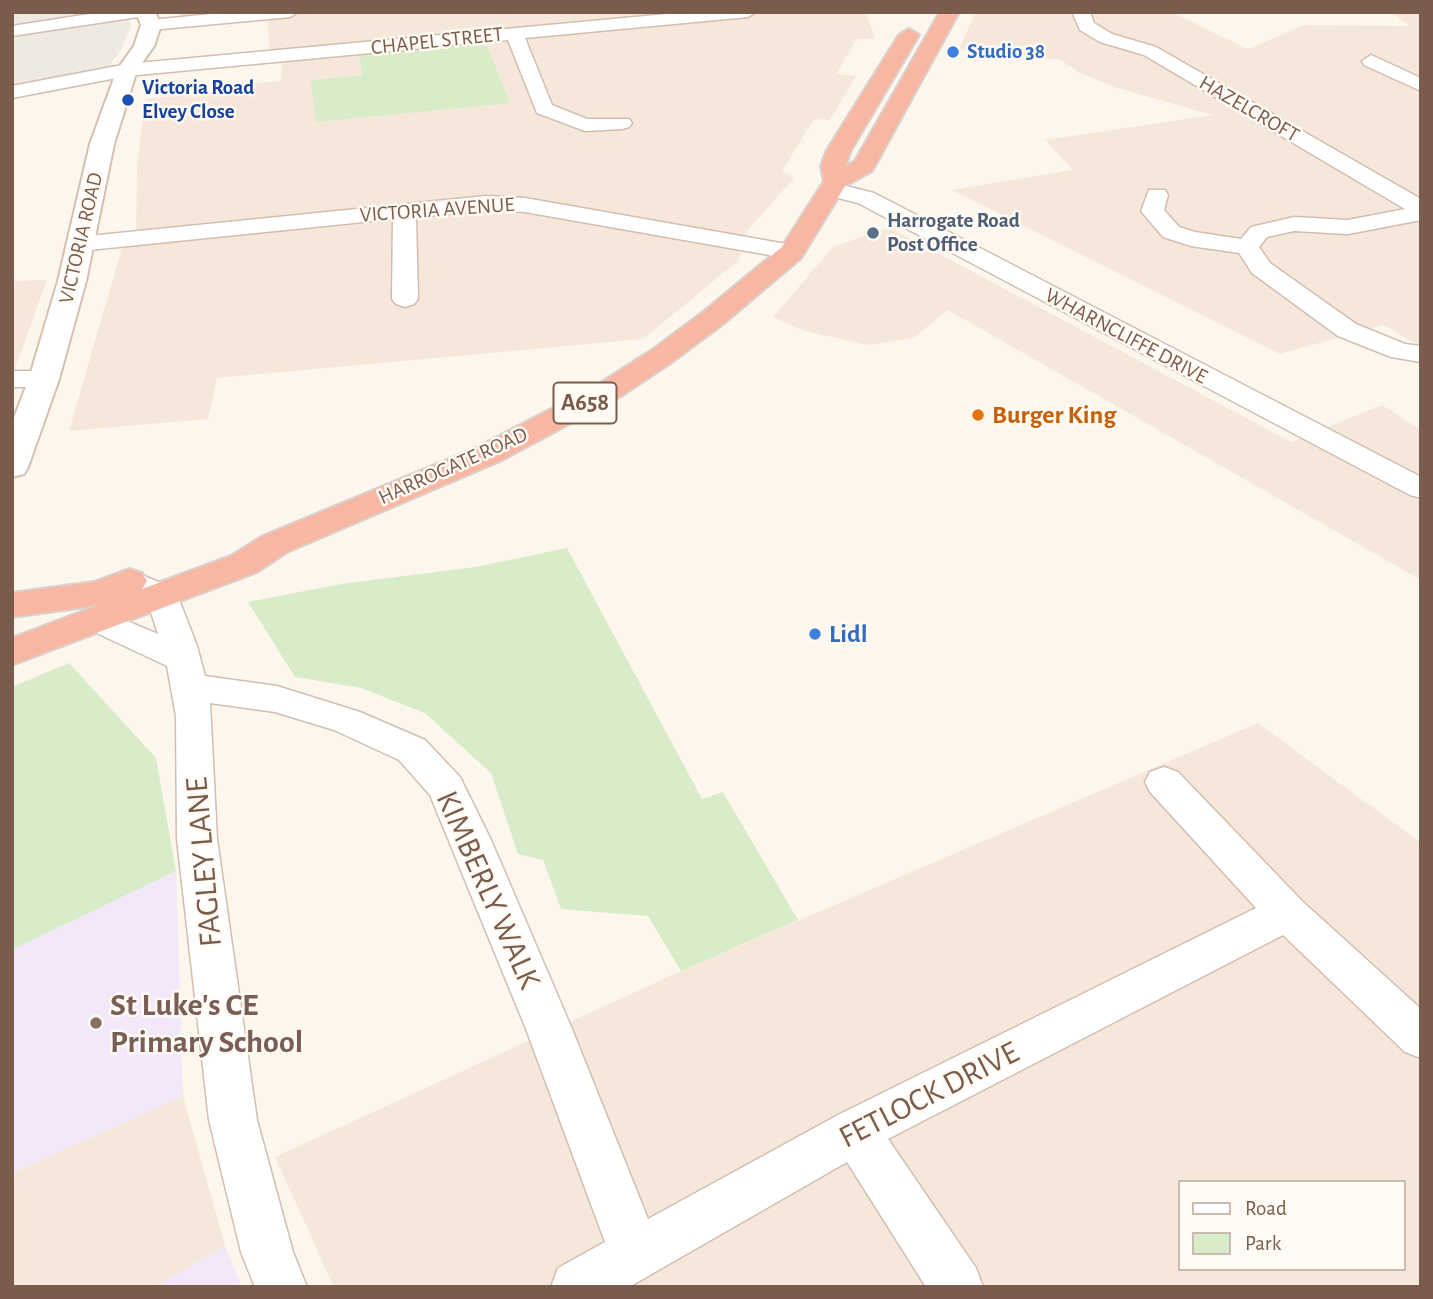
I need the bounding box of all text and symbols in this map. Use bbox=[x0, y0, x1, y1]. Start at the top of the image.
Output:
street label: CHAPEL STREET bbox=[370, 22, 504, 60]
place label: Studio 38 bbox=[967, 39, 1045, 65]
marker: Studio 38 bbox=[945, 44, 961, 60]
street label: HAZELCROFT bbox=[1194, 70, 1304, 148]
place label: Victoria Road Elvey Close bbox=[142, 75, 254, 125]
marker: Victoria Road Elvey Close bbox=[120, 92, 136, 108]
street label: VICTORIA ROAD bbox=[54, 170, 108, 306]
street label: VICTORIA AVENUE bbox=[359, 192, 515, 228]
place label: Harrogate Road Post Office bbox=[887, 208, 1020, 258]
marker: Harrogate Road Post Office bbox=[865, 225, 881, 241]
street label: WHARNCLIFFE DRIVE bbox=[1040, 283, 1212, 389]
road number: A658 bbox=[554, 382, 616, 424]
place label: Burger King bbox=[992, 399, 1116, 431]
marker: Burger King bbox=[970, 407, 986, 423]
street label: HARROGATE ROAD bbox=[375, 422, 531, 510]
place label: Lidl bbox=[829, 618, 868, 650]
marker: Lidl bbox=[807, 626, 823, 642]
street label: FAGLEY LANE bbox=[177, 775, 231, 949]
street label: KIMBERLY WALK bbox=[427, 785, 549, 995]
place label: St Luke's CE Primary School bbox=[110, 986, 303, 1061]
marker: St Luke's CE Primary School bbox=[88, 1015, 104, 1031]
street label: FETLOCK DRIVE bbox=[833, 1033, 1025, 1157]
legend bbox=[1178, 1180, 1405, 1271]
text: Road bbox=[1245, 1198, 1287, 1219]
text: Park bbox=[1245, 1233, 1281, 1254]

